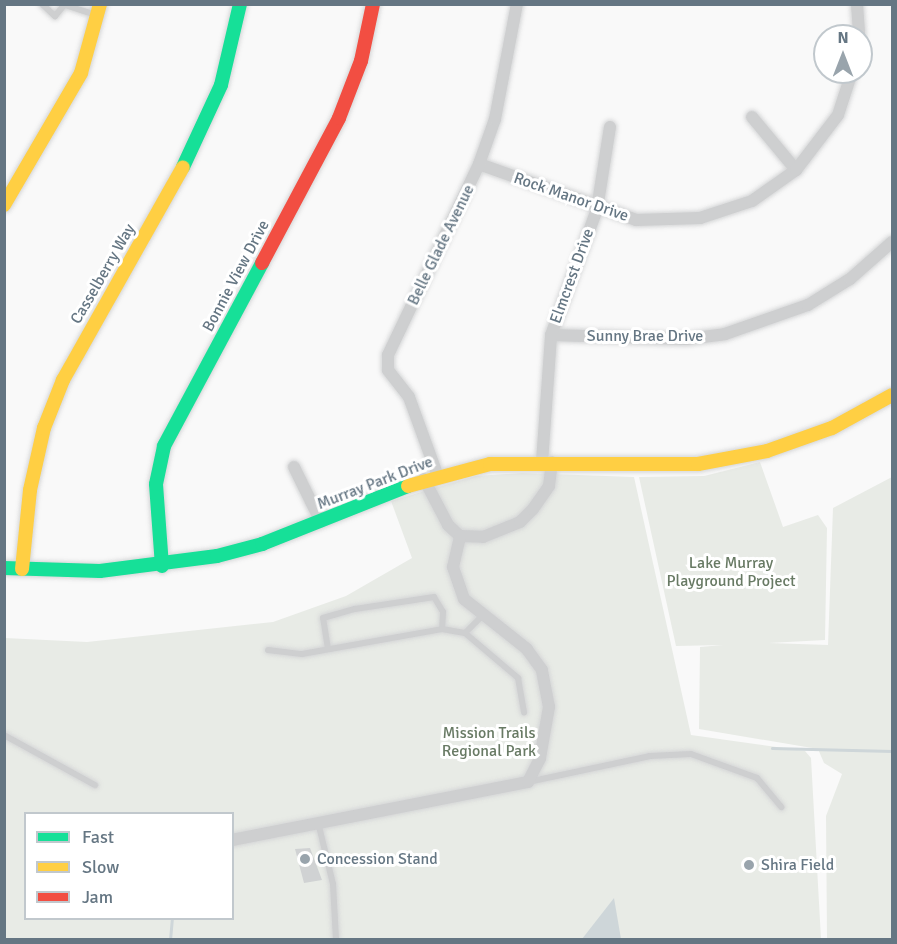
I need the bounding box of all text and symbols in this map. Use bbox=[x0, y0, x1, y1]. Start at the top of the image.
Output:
north arrow bbox=[813, 24, 873, 84]
text: N bbox=[837, 28, 849, 48]
street label: Rock Manor Drive bbox=[511, 168, 631, 226]
street label: Belle Glade Avenue bbox=[404, 182, 478, 308]
street label: Bonnie View Drive bbox=[199, 217, 273, 335]
street label: Casselberry Way bbox=[67, 221, 139, 327]
street label: Elmcrest Drive bbox=[546, 226, 598, 326]
street label: Sunny Brae Drive bbox=[587, 326, 703, 346]
street label: Murray Park Drive bbox=[314, 452, 436, 514]
park label: Lake Murray Playground Project bbox=[666, 553, 796, 591]
park label: Mission Trails Regional Park bbox=[442, 723, 536, 761]
legend bbox=[24, 812, 234, 920]
text: Fast bbox=[82, 826, 114, 848]
place label: Concession Stand bbox=[317, 849, 438, 869]
marker: Concession Stand bbox=[298, 852, 312, 866]
place label: Shira Field bbox=[761, 855, 834, 875]
text: Slow bbox=[82, 856, 119, 878]
marker: Shira Field bbox=[742, 858, 756, 872]
text: Jam bbox=[82, 886, 113, 908]

